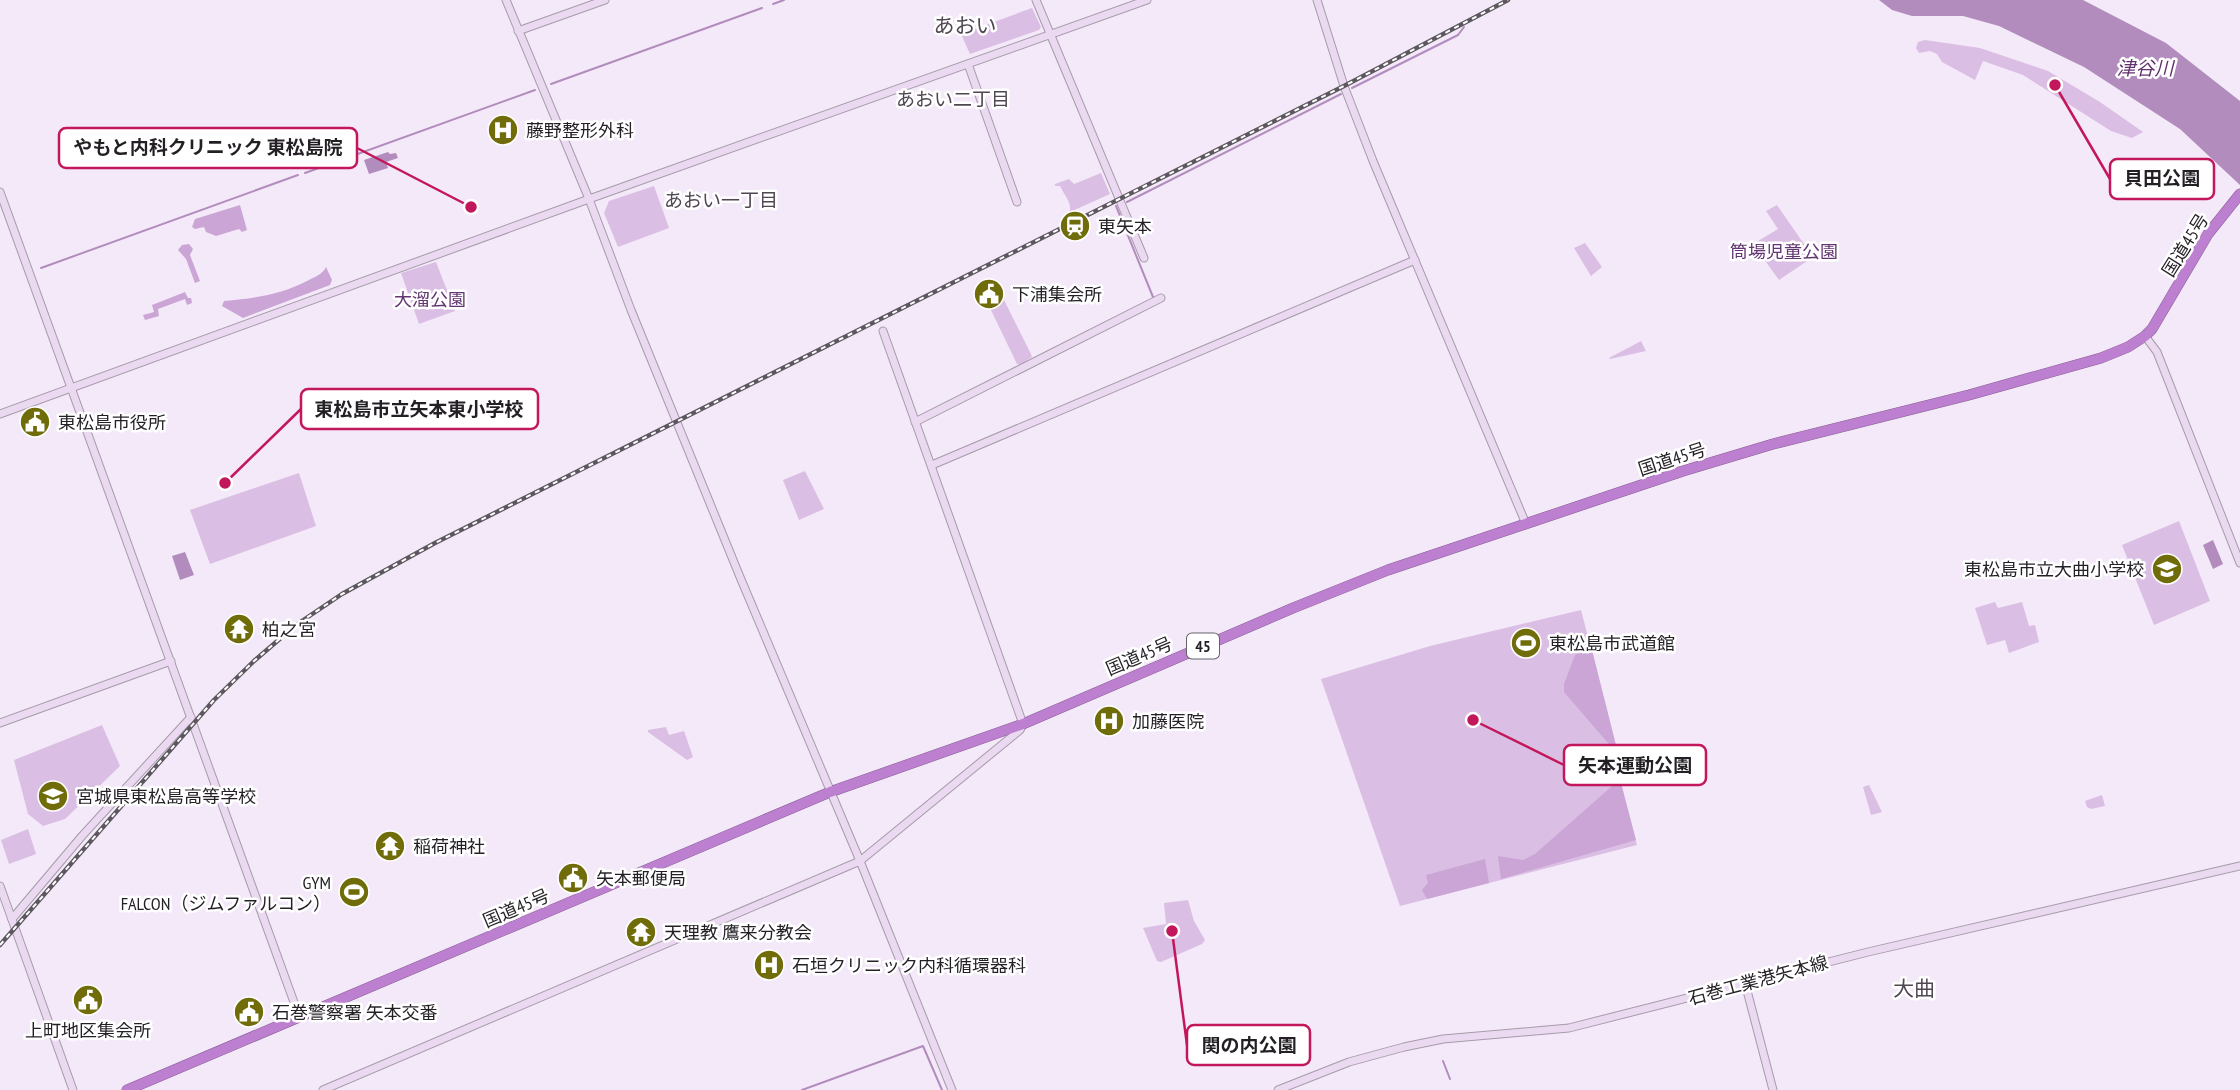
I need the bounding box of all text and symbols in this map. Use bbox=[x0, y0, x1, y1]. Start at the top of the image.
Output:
district label: あおい bbox=[934, 12, 997, 39]
water label: 津谷川 bbox=[2116, 56, 2175, 80]
district label: あおい二丁目 bbox=[896, 87, 1010, 111]
hospital icon: 藤野整形外科 bbox=[486, 113, 520, 147]
place label: 藤野整形外科 bbox=[526, 119, 634, 142]
callout: やもと内科クリニック 東松島院 bbox=[59, 128, 357, 168]
text: やもと内科クリニック 東松島院 bbox=[73, 135, 343, 159]
callout: 貝田公園 bbox=[2110, 159, 2214, 199]
text: 貝田公園 bbox=[2124, 166, 2200, 190]
district label: あおい一丁目 bbox=[664, 188, 778, 212]
station icon: 東矢本 bbox=[1058, 209, 1092, 243]
street label: 国道45号 bbox=[2157, 209, 2213, 281]
place label: 東矢本 bbox=[1098, 215, 1152, 238]
park label: 筒場児童公園 bbox=[1730, 240, 1838, 263]
public building icon: 下浦集会所 bbox=[972, 277, 1006, 311]
place label: 下浦集会所 bbox=[1012, 283, 1102, 306]
park label: 大溜公園 bbox=[394, 288, 466, 311]
callout: 東松島市立矢本東小学校 bbox=[301, 389, 538, 429]
text: 東松島市立矢本東小学校 bbox=[314, 397, 524, 421]
public building icon: 東松島市役所 bbox=[18, 405, 52, 439]
place label: 東松島市役所 bbox=[58, 411, 166, 434]
street label: 国道45号 bbox=[1635, 437, 1709, 481]
school or university icon: 東松島市立大曲小学校 bbox=[2150, 552, 2184, 586]
place label: 東松島市立大曲小学校 bbox=[1964, 558, 2144, 581]
temple icon: 柏之宮 bbox=[222, 612, 256, 646]
place label: 柏之宮 bbox=[262, 618, 316, 641]
sports icon: 東松島市武道館 bbox=[1509, 626, 1543, 660]
street label: 国道45号 bbox=[1102, 632, 1176, 680]
place label: 東松島市武道館 bbox=[1549, 632, 1675, 655]
road number: 45 bbox=[1187, 634, 1219, 659]
hospital icon: 加藤医院 bbox=[1092, 704, 1126, 738]
place label: 加藤医院 bbox=[1132, 710, 1204, 733]
callout: 矢本運動公園 bbox=[1564, 745, 1706, 785]
text: 矢本運動公園 bbox=[1578, 753, 1692, 777]
school or university icon: 宮城県東松島高等学校 bbox=[36, 779, 70, 813]
place label: 宮城県東松島高等学校 bbox=[76, 785, 256, 808]
temple icon: 稲荷神社 bbox=[373, 829, 407, 863]
place label: 稲荷神社 bbox=[413, 835, 485, 858]
public building icon: 矢本郵便局 bbox=[556, 861, 590, 895]
place label: 矢本郵便局 bbox=[596, 867, 686, 890]
place label: GYM FALCON（ジムファルコン） bbox=[121, 871, 331, 915]
sports icon: GYM FALCON（ジムファルコン） bbox=[337, 875, 371, 909]
street label: 国道45号 bbox=[479, 884, 553, 932]
temple icon: 天理教 鷹来分教会 bbox=[624, 915, 658, 949]
place label: 天理教 鷹来分教会 bbox=[664, 921, 812, 944]
hospital icon: 石垣クリニック内科循環器科 bbox=[752, 948, 786, 982]
street label: 石巻工業港矢本線 bbox=[1685, 950, 1831, 1010]
place label: 石垣クリニック内科循環器科 bbox=[792, 954, 1026, 977]
district label: 大曲 bbox=[1893, 975, 1935, 1002]
public building icon: 上町地区集会所 bbox=[71, 983, 105, 1017]
public building icon: 石巻警察署 矢本交番 bbox=[232, 995, 266, 1029]
place label: 石巻警察署 矢本交番 bbox=[272, 1001, 438, 1024]
place label: 上町地区集会所 bbox=[25, 1019, 151, 1042]
callout: 関の内公園 bbox=[1187, 1025, 1310, 1065]
text: 関の内公園 bbox=[1201, 1033, 1297, 1057]

